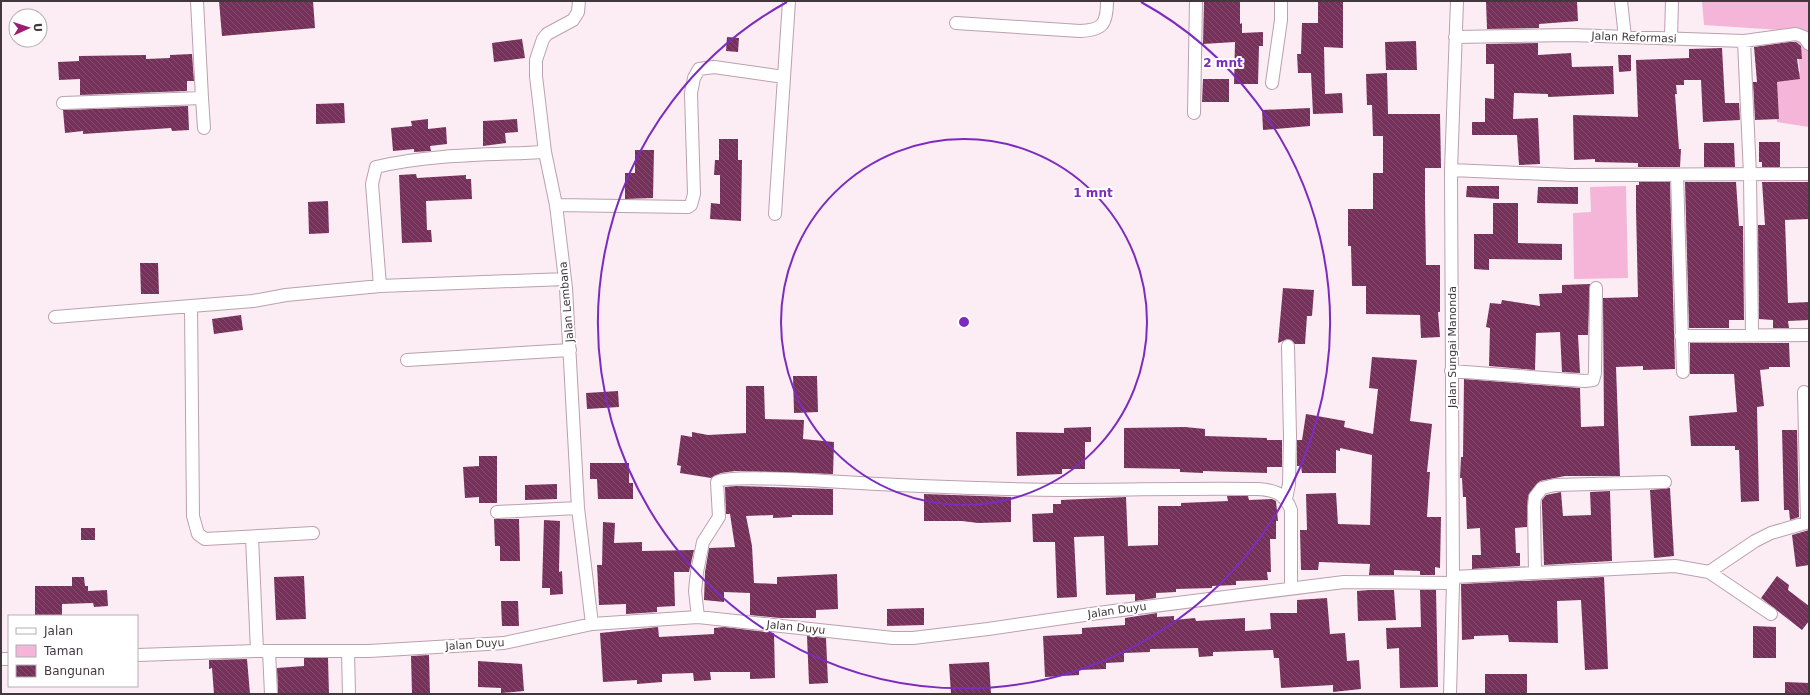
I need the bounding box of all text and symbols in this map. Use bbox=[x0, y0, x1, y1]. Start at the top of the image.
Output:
north arrow bbox=[8, 8, 48, 48]
text: U bbox=[31, 23, 44, 32]
street label: Jalan Reformasi bbox=[1590, 29, 1677, 45]
text: 2 mnt bbox=[1203, 56, 1243, 70]
text: 1 mnt bbox=[1073, 186, 1113, 200]
street label: Jalan Lembana bbox=[556, 261, 577, 344]
street label: Jalan Sungai Manonda bbox=[1446, 286, 1459, 409]
centre of rings bbox=[957, 315, 971, 329]
street label: Jalan Duyu bbox=[1086, 600, 1147, 621]
legend bbox=[8, 615, 138, 687]
street label: Jalan Duyu bbox=[765, 618, 826, 637]
text: Jalan bbox=[43, 624, 73, 638]
street label: Jalan Duyu bbox=[444, 636, 505, 653]
text: Taman bbox=[43, 644, 83, 658]
text: Bangunan bbox=[44, 664, 105, 678]

